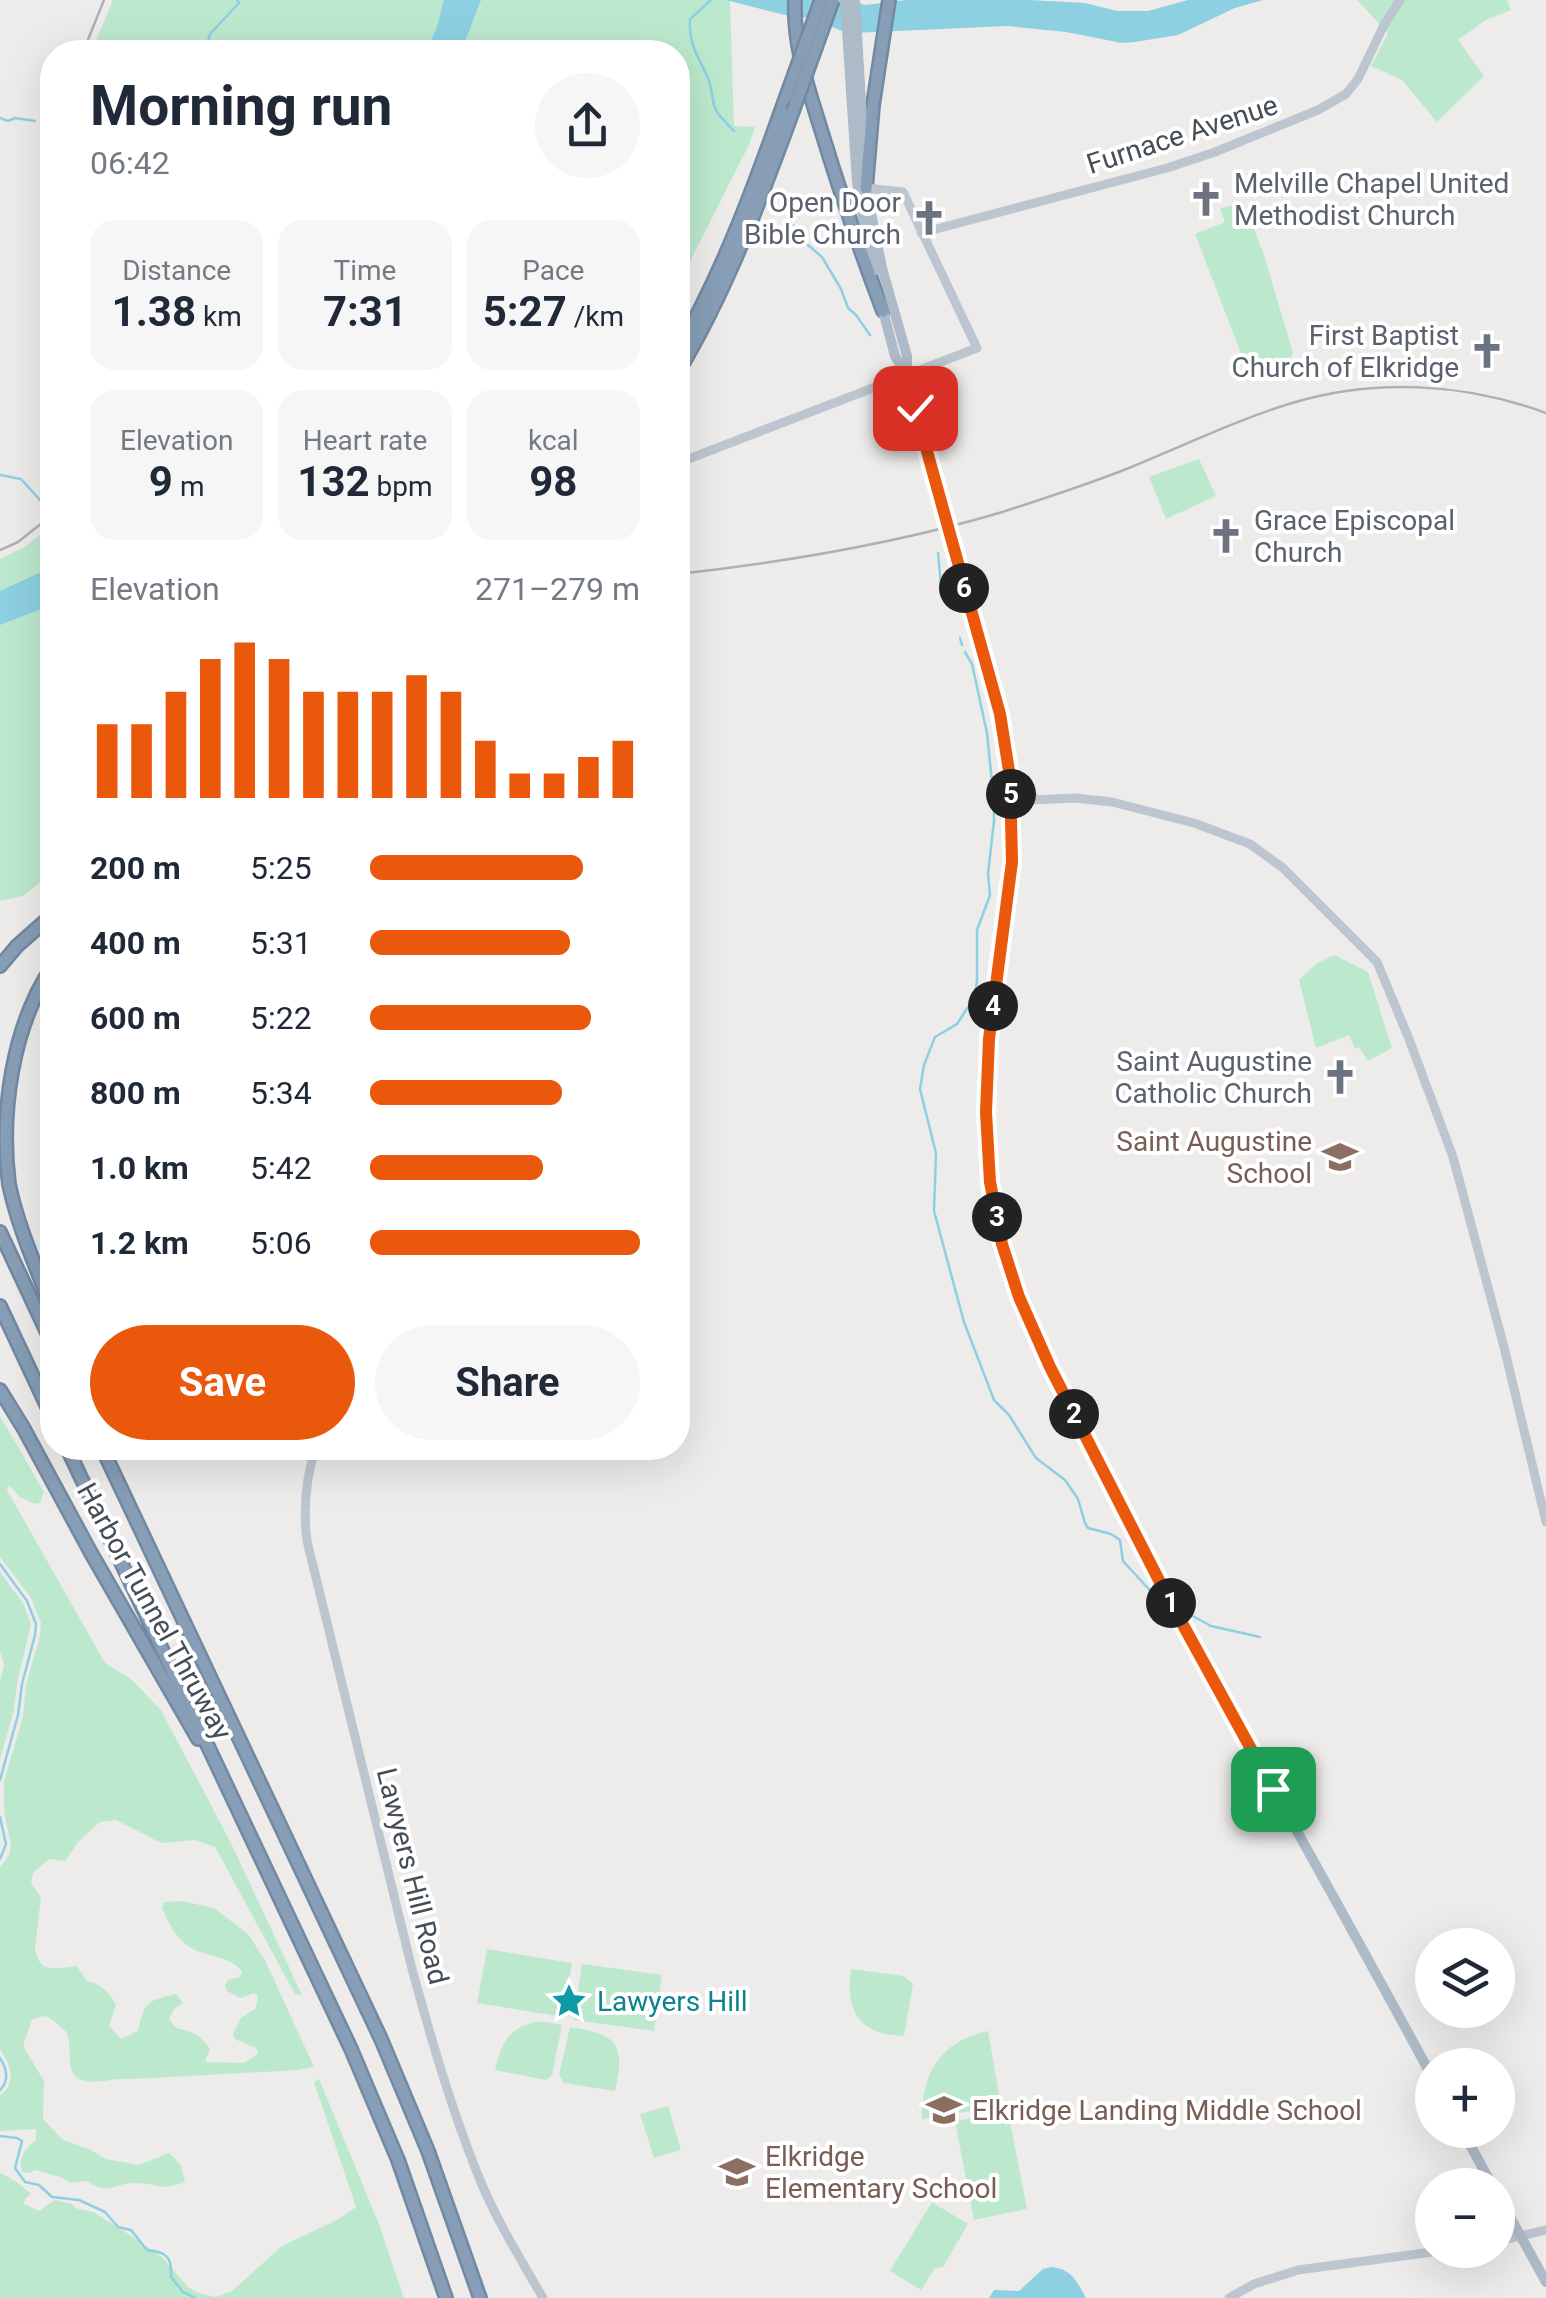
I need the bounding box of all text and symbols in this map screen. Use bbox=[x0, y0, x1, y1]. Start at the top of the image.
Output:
button: share bbox=[535, 73, 640, 178]
text: Morning run bbox=[90, 74, 392, 138]
street label: Furnace Avenue bbox=[1083, 88, 1282, 181]
text: 06:42 bbox=[90, 144, 170, 182]
place label: Melville Chapel United Methodist Church bbox=[1234, 167, 1509, 232]
church icon: Melville Chapel United Methodist Church bbox=[1187, 180, 1225, 218]
place label: Open Door Bible Church bbox=[744, 186, 902, 251]
church icon: Open Door Bible Church bbox=[910, 199, 948, 237]
text: Distance bbox=[122, 254, 231, 287]
text: Time bbox=[334, 254, 396, 287]
text: Pace bbox=[522, 254, 584, 287]
text: 1.38 bbox=[112, 287, 196, 336]
text: 7:31 bbox=[323, 287, 407, 336]
text: 5:27 bbox=[483, 287, 567, 336]
text: km bbox=[196, 300, 242, 333]
text: /km bbox=[567, 300, 624, 333]
place label: First Baptist Church of Elkridge bbox=[1231, 319, 1459, 384]
church icon: First Baptist Church of Elkridge bbox=[1468, 332, 1506, 370]
pin bbox=[873, 366, 958, 451]
icon: check bbox=[888, 381, 943, 436]
text: Elevation bbox=[120, 424, 233, 457]
text: Heart rate bbox=[303, 424, 427, 457]
text: kcal bbox=[528, 424, 579, 457]
text: 9 bbox=[149, 457, 173, 506]
text: 132 bbox=[297, 457, 370, 506]
text: 98 bbox=[529, 457, 577, 506]
text: m bbox=[173, 470, 204, 503]
text: bpm bbox=[370, 470, 433, 503]
place label: Grace Episcopal Church bbox=[1254, 504, 1455, 569]
church icon: Grace Episcopal Church bbox=[1207, 517, 1245, 555]
pin: 6 bbox=[939, 563, 989, 613]
text: Elevation bbox=[90, 570, 220, 608]
text: 271–279 m bbox=[475, 570, 640, 608]
text: 6 bbox=[956, 571, 972, 604]
pin: 5 bbox=[986, 769, 1036, 819]
text: 5 bbox=[1003, 777, 1019, 810]
text: 200 m bbox=[90, 849, 181, 887]
text: 5:25 bbox=[250, 849, 312, 887]
text: 400 m bbox=[90, 924, 181, 962]
text: 5:31 bbox=[250, 924, 312, 962]
pin: 4 bbox=[968, 981, 1018, 1031]
text: 4 bbox=[985, 989, 1001, 1022]
text: 600 m bbox=[90, 999, 181, 1037]
text: 5:22 bbox=[250, 999, 312, 1037]
place label: Saint Augustine Catholic Church bbox=[1114, 1045, 1312, 1110]
church icon: Saint Augustine Catholic Church bbox=[1321, 1058, 1359, 1096]
text: 800 m bbox=[90, 1074, 181, 1112]
text: 5:34 bbox=[250, 1074, 312, 1112]
place label: Saint Augustine School bbox=[1116, 1125, 1312, 1190]
school or university icon: Saint Augustine School bbox=[1321, 1138, 1359, 1176]
text: 1.0 km bbox=[90, 1149, 189, 1187]
text: 5:42 bbox=[250, 1149, 312, 1187]
pin: 3 bbox=[972, 1192, 1022, 1242]
text: 3 bbox=[989, 1200, 1005, 1233]
text: 1.2 km bbox=[90, 1224, 189, 1262]
text: 5:06 bbox=[250, 1224, 312, 1262]
button: Save bbox=[90, 1325, 355, 1440]
button: Share bbox=[375, 1325, 640, 1440]
pin: 2 bbox=[1049, 1389, 1099, 1439]
text: 2 bbox=[1066, 1397, 1082, 1430]
street label: Harbor Tunnel Thruway bbox=[70, 1477, 239, 1745]
pin: 1 bbox=[1146, 1578, 1196, 1628]
text: 1 bbox=[1163, 1586, 1179, 1619]
pin bbox=[1231, 1747, 1316, 1832]
icon: arrive bbox=[1246, 1762, 1301, 1817]
street label: Lawyers Hill Road bbox=[370, 1765, 455, 1988]
map controls bbox=[1415, 1928, 1515, 2268]
button: layers bbox=[1415, 1928, 1515, 2028]
place icon: Lawyers Hill bbox=[550, 1982, 588, 2020]
place label: Lawyers Hill bbox=[597, 1985, 748, 2018]
button: + bbox=[1415, 2048, 1515, 2148]
school or university icon: Elkridge Landing Middle School bbox=[925, 2091, 963, 2129]
place label: Elkridge Landing Middle School bbox=[972, 2094, 1362, 2127]
place label: Elkridge Elementary School bbox=[765, 2140, 997, 2205]
school or university icon: Elkridge Elementary School bbox=[718, 2153, 756, 2191]
button: − bbox=[1415, 2168, 1515, 2268]

